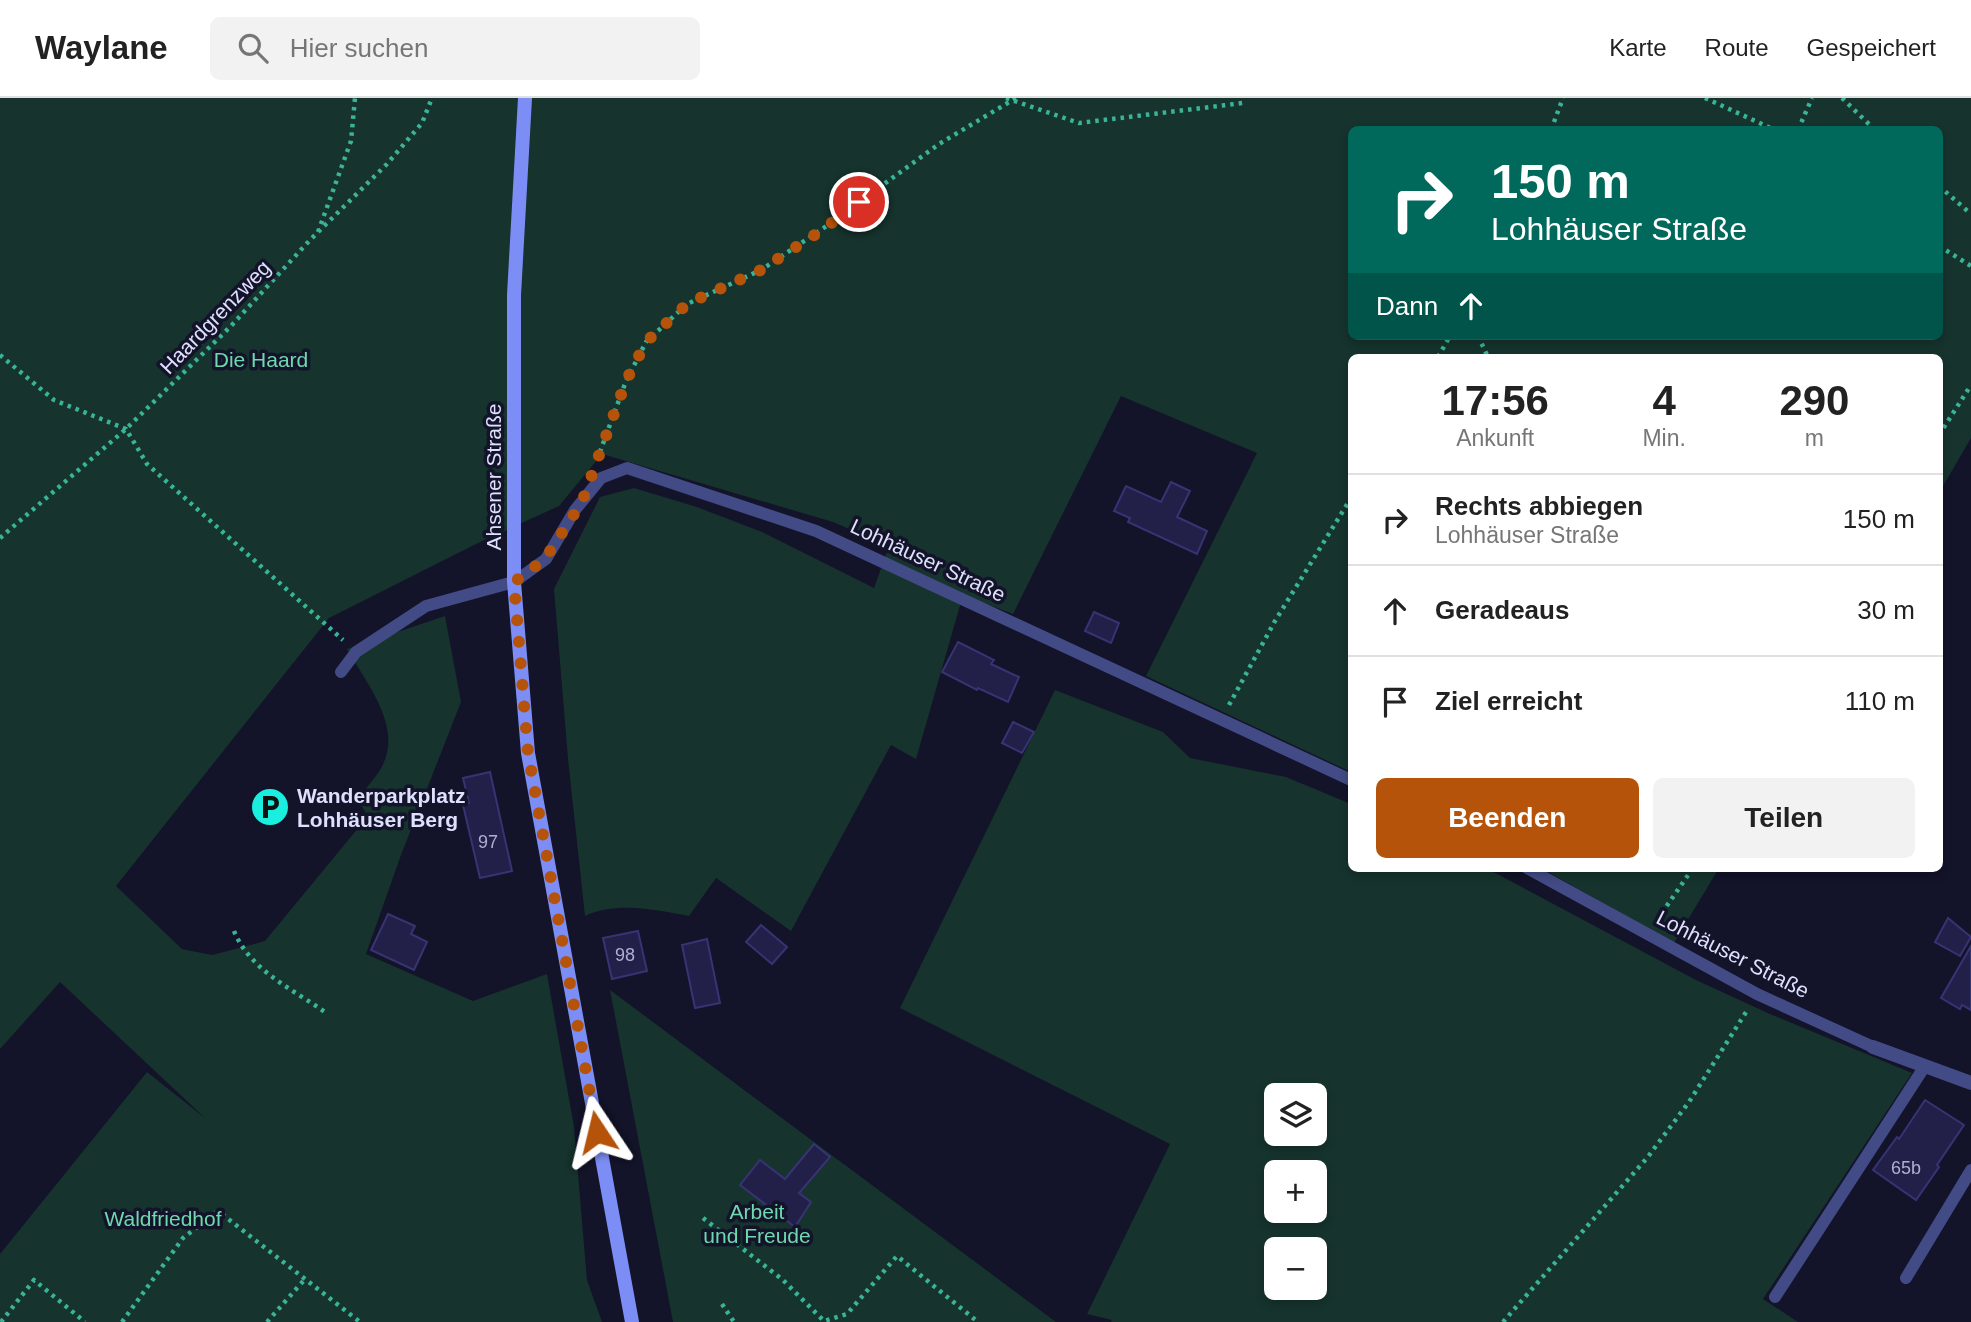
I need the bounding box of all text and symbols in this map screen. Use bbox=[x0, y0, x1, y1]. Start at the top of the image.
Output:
search box bbox=[210, 17, 700, 80]
text: Waylane bbox=[35, 29, 168, 66]
icon: search bbox=[234, 29, 272, 67]
text: Hier suchen bbox=[290, 33, 428, 63]
text: Karte bbox=[1609, 34, 1667, 61]
text: Route bbox=[1705, 34, 1769, 61]
text: Gespeichert bbox=[1807, 34, 1936, 61]
icon: right bbox=[1376, 154, 1467, 245]
text: 150 m bbox=[1491, 154, 1630, 208]
pin bbox=[829, 172, 889, 232]
icon: arrive bbox=[840, 183, 878, 221]
text: Lohhäuser Straße bbox=[1491, 211, 1747, 247]
street label: Haardgrenzweg bbox=[155, 256, 275, 378]
icon: ahead bbox=[1452, 287, 1490, 325]
text: Dann bbox=[1376, 291, 1438, 321]
park label: Die Haard bbox=[214, 348, 308, 371]
text: 17:56 bbox=[1442, 377, 1549, 424]
text: 4 bbox=[1652, 377, 1676, 424]
text: 290 bbox=[1779, 377, 1849, 424]
street label: Ahsener Straße bbox=[482, 403, 505, 551]
text: Ankunft bbox=[1456, 425, 1534, 451]
text: Min. bbox=[1642, 425, 1686, 451]
text: m bbox=[1805, 425, 1824, 451]
text: Rechts abbiegen bbox=[1435, 491, 1643, 521]
icon: right bbox=[1376, 501, 1414, 539]
text: 150 m bbox=[1843, 504, 1915, 534]
street label: Lohhäuser Straße bbox=[847, 514, 1009, 606]
text: Lohhäuser Straße bbox=[1435, 522, 1619, 548]
icon: ahead bbox=[1376, 592, 1414, 630]
text: Geradeaus bbox=[1435, 595, 1569, 625]
text: 30 m bbox=[1857, 595, 1915, 625]
icon: arrive bbox=[1376, 683, 1414, 721]
text: Ziel erreicht bbox=[1435, 686, 1582, 716]
text: 110 m bbox=[1845, 686, 1915, 716]
button: Beenden bbox=[1376, 778, 1639, 858]
button: Teilen bbox=[1653, 778, 1915, 858]
place label: Wanderparkplatz Lohhäuser Berg bbox=[297, 784, 465, 831]
parking icon: Wanderparkplatz Lohhäuser Berg bbox=[249, 786, 291, 828]
house number: 97 bbox=[478, 832, 498, 852]
street label: Lohhäuser Straße bbox=[1653, 906, 1813, 1002]
house number: 98 bbox=[615, 945, 635, 965]
map controls bbox=[1264, 1083, 1327, 1300]
button: layers bbox=[1264, 1083, 1327, 1146]
position arrow bbox=[560, 1095, 634, 1169]
house number: 65b bbox=[1891, 1158, 1921, 1178]
button: + bbox=[1264, 1160, 1327, 1223]
park label: Arbeit und Freude bbox=[703, 1200, 811, 1247]
park label: Waldfriedhof bbox=[104, 1207, 222, 1230]
button: − bbox=[1264, 1237, 1327, 1300]

